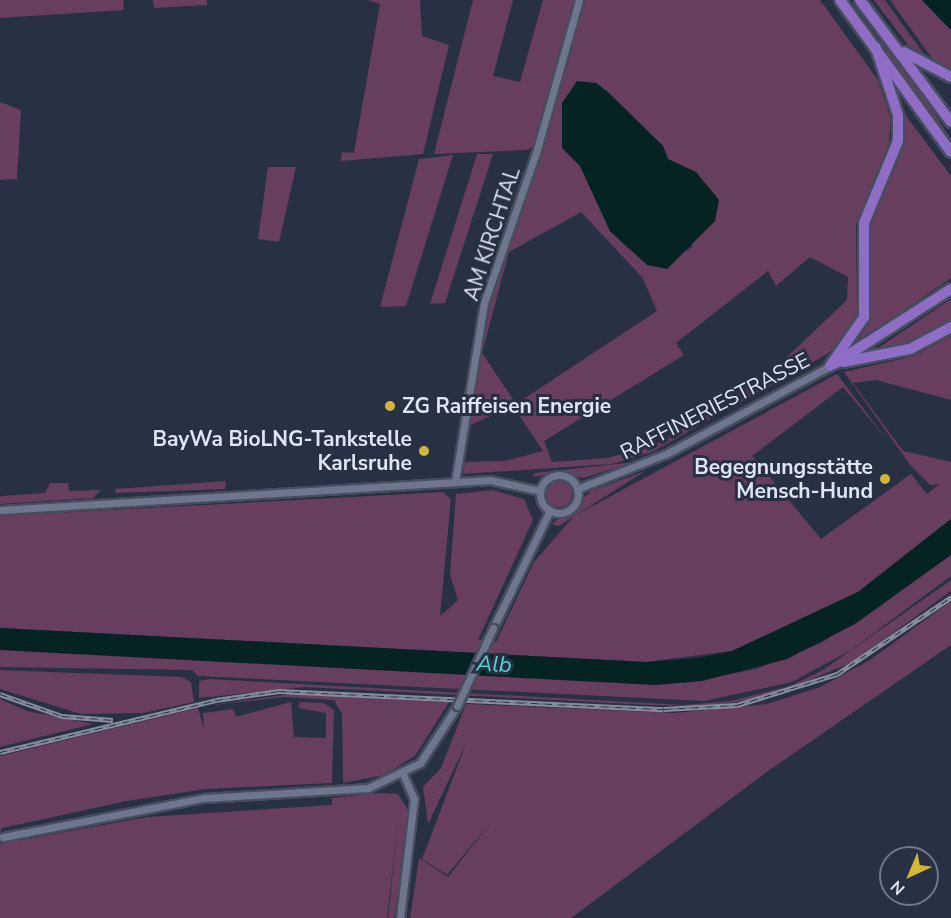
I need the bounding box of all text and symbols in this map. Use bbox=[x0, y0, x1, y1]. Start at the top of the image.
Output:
street label: AM KIRCHTAL bbox=[459, 164, 525, 304]
street label: RAFFINERIESTRASSE bbox=[616, 347, 814, 465]
place label: ZG Raiffeisen Energie bbox=[402, 393, 611, 419]
marker: ZG Raiffeisen Energie bbox=[383, 399, 397, 413]
place label: BayWa BioLNG-Tankstelle Karlsruhe bbox=[152, 426, 412, 476]
marker: BayWa BioLNG-Tankstelle Karlsruhe bbox=[417, 444, 431, 458]
place label: Begegnungsstätte Mensch-Hund bbox=[694, 454, 873, 504]
marker: Begegnungsstätte Mensch-Hund bbox=[878, 472, 892, 486]
water label: Alb bbox=[476, 651, 512, 679]
north arrow bbox=[879, 846, 939, 906]
text: N bbox=[886, 875, 910, 900]

